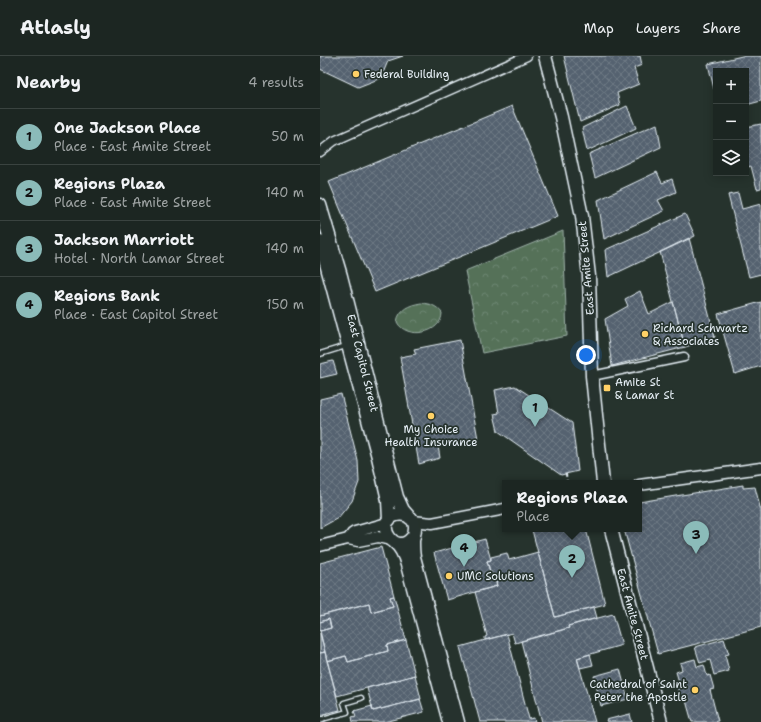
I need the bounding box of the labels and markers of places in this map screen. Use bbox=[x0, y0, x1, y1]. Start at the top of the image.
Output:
place label: Federal Building bbox=[364, 67, 449, 82]
marker: Federal Building bbox=[351, 69, 361, 79]
place label: Richard Schwartz & Associates bbox=[653, 321, 748, 349]
marker: Richard Schwartz & Associates bbox=[640, 329, 650, 339]
place label: Amite St & Lamar St bbox=[615, 375, 674, 403]
marker: Amite St & Lamar St bbox=[602, 383, 612, 393]
pin: 1 bbox=[522, 394, 548, 427]
marker: My Choice Health Insurance bbox=[426, 411, 436, 421]
place label: My Choice Health Insurance bbox=[385, 422, 477, 450]
pin: 3 bbox=[683, 521, 709, 554]
pin: 4 bbox=[451, 534, 477, 567]
pin: 2 bbox=[559, 545, 585, 578]
place label: UMC Solutions bbox=[457, 569, 534, 584]
marker: UMC Solutions bbox=[444, 571, 454, 581]
place label: Cathedral of Saint Peter the Apostle bbox=[589, 677, 687, 705]
marker: Cathedral of Saint Peter the Apostle bbox=[690, 685, 700, 695]

